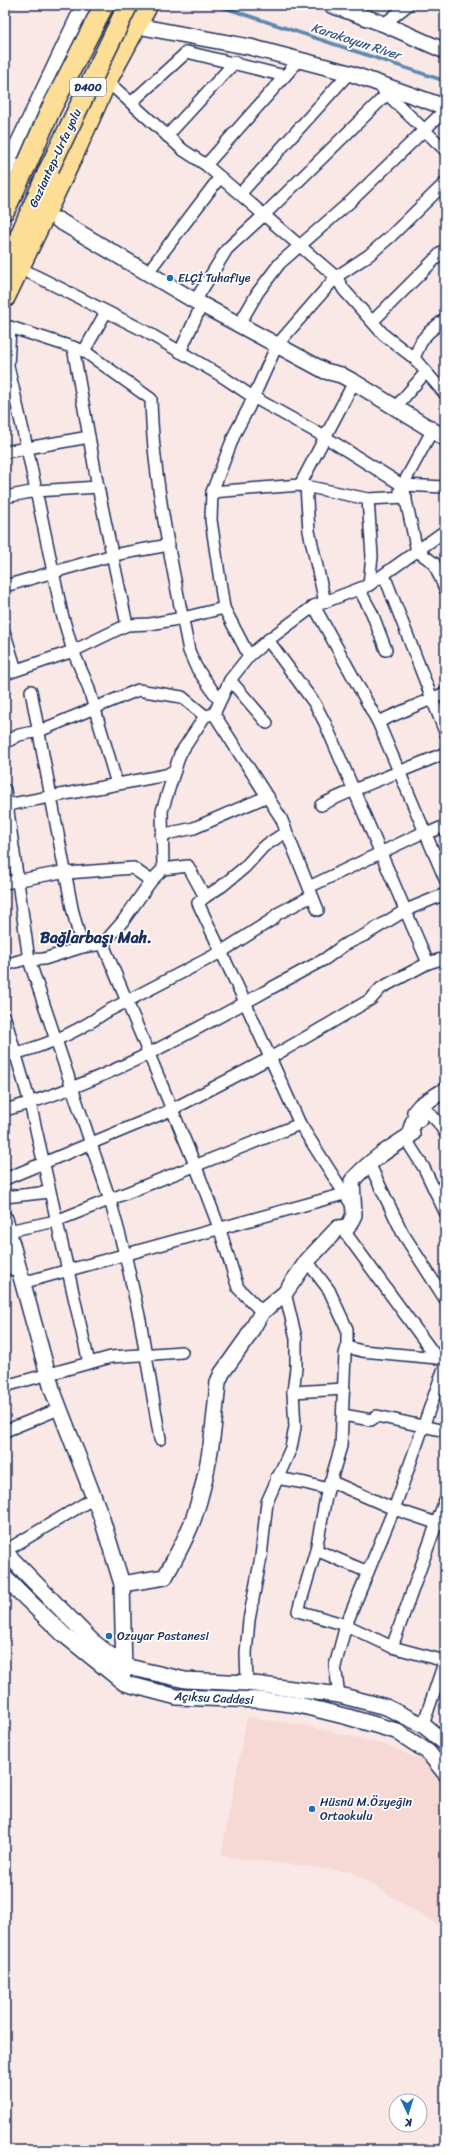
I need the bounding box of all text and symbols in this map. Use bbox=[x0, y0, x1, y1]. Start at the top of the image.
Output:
water label: Karakoyun River bbox=[308, 16, 406, 67]
road number: D400 bbox=[70, 78, 106, 96]
street label: Gaziantep-Urfa yolu bbox=[22, 104, 88, 211]
place label: ELÇİ Tuhafiye bbox=[178, 267, 251, 289]
marker: ELÇİ Tuhafiye bbox=[165, 273, 175, 283]
district label: Bağlarbaşı Mah. bbox=[40, 923, 152, 952]
place label: Ozuyar Pastanesi bbox=[117, 1625, 210, 1647]
marker: Ozuyar Pastanesi bbox=[104, 1631, 114, 1641]
street label: Açıksu Caddesi bbox=[173, 1685, 255, 1711]
place label: Hüsnü M.Özyeğin Ortaokulu bbox=[320, 1791, 413, 1827]
marker: Hüsnü M.Özyeğin Ortaokulu bbox=[307, 1804, 317, 1814]
north arrow bbox=[388, 2093, 428, 2133]
text: K bbox=[403, 2113, 414, 2132]

